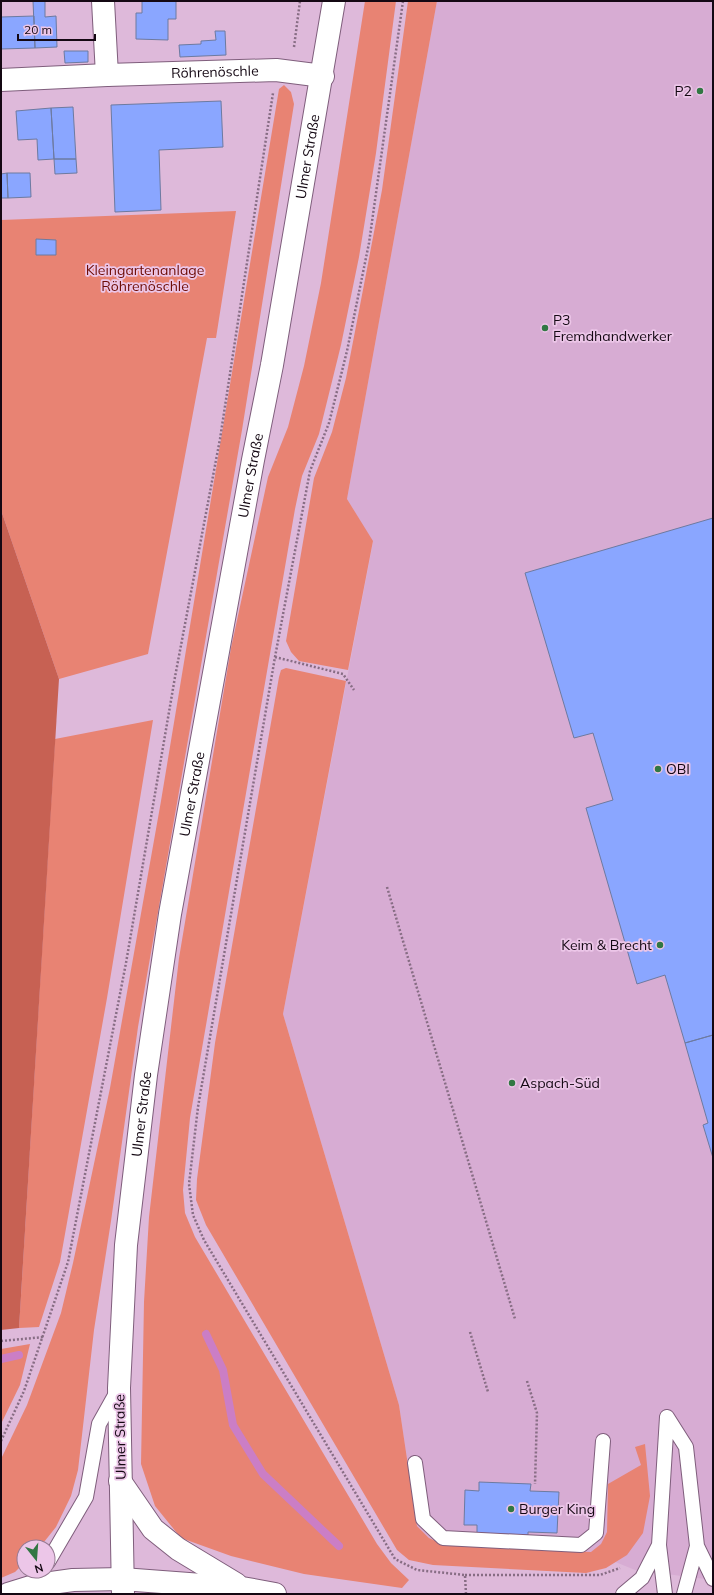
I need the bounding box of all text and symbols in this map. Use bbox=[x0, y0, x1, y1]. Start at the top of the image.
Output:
scale bar bbox=[18, 16, 95, 42]
text: 20 m bbox=[24, 22, 52, 37]
street label: Röhrenöschle bbox=[171, 62, 259, 82]
place label: P2 bbox=[674, 82, 692, 100]
marker: P2 bbox=[695, 86, 705, 96]
street label: Ulmer Straße bbox=[291, 113, 324, 200]
park label: Kleingartenanlage Röhrenöschle bbox=[86, 261, 204, 295]
place label: P3 Fremdhandwerker bbox=[553, 311, 673, 345]
marker: P3 Fremdhandwerker bbox=[540, 323, 550, 333]
street label: Ulmer Straße bbox=[234, 432, 267, 519]
street label: Ulmer Straße bbox=[175, 750, 208, 838]
place label: OBI bbox=[666, 760, 690, 778]
marker: OBI bbox=[653, 764, 663, 774]
place label: Keim & Brecht bbox=[561, 936, 652, 954]
marker: Keim & Brecht bbox=[655, 940, 665, 950]
street label: Ulmer Straße bbox=[127, 1070, 155, 1158]
place label: Aspach-Süd bbox=[520, 1074, 600, 1092]
marker: Aspach-Süd bbox=[507, 1078, 517, 1088]
street label: Ulmer Straße bbox=[110, 1394, 130, 1480]
place label: Burger King bbox=[519, 1500, 595, 1518]
marker: Burger King bbox=[506, 1504, 516, 1514]
north arrow bbox=[16, 1539, 56, 1579]
text: N bbox=[33, 1561, 45, 1576]

